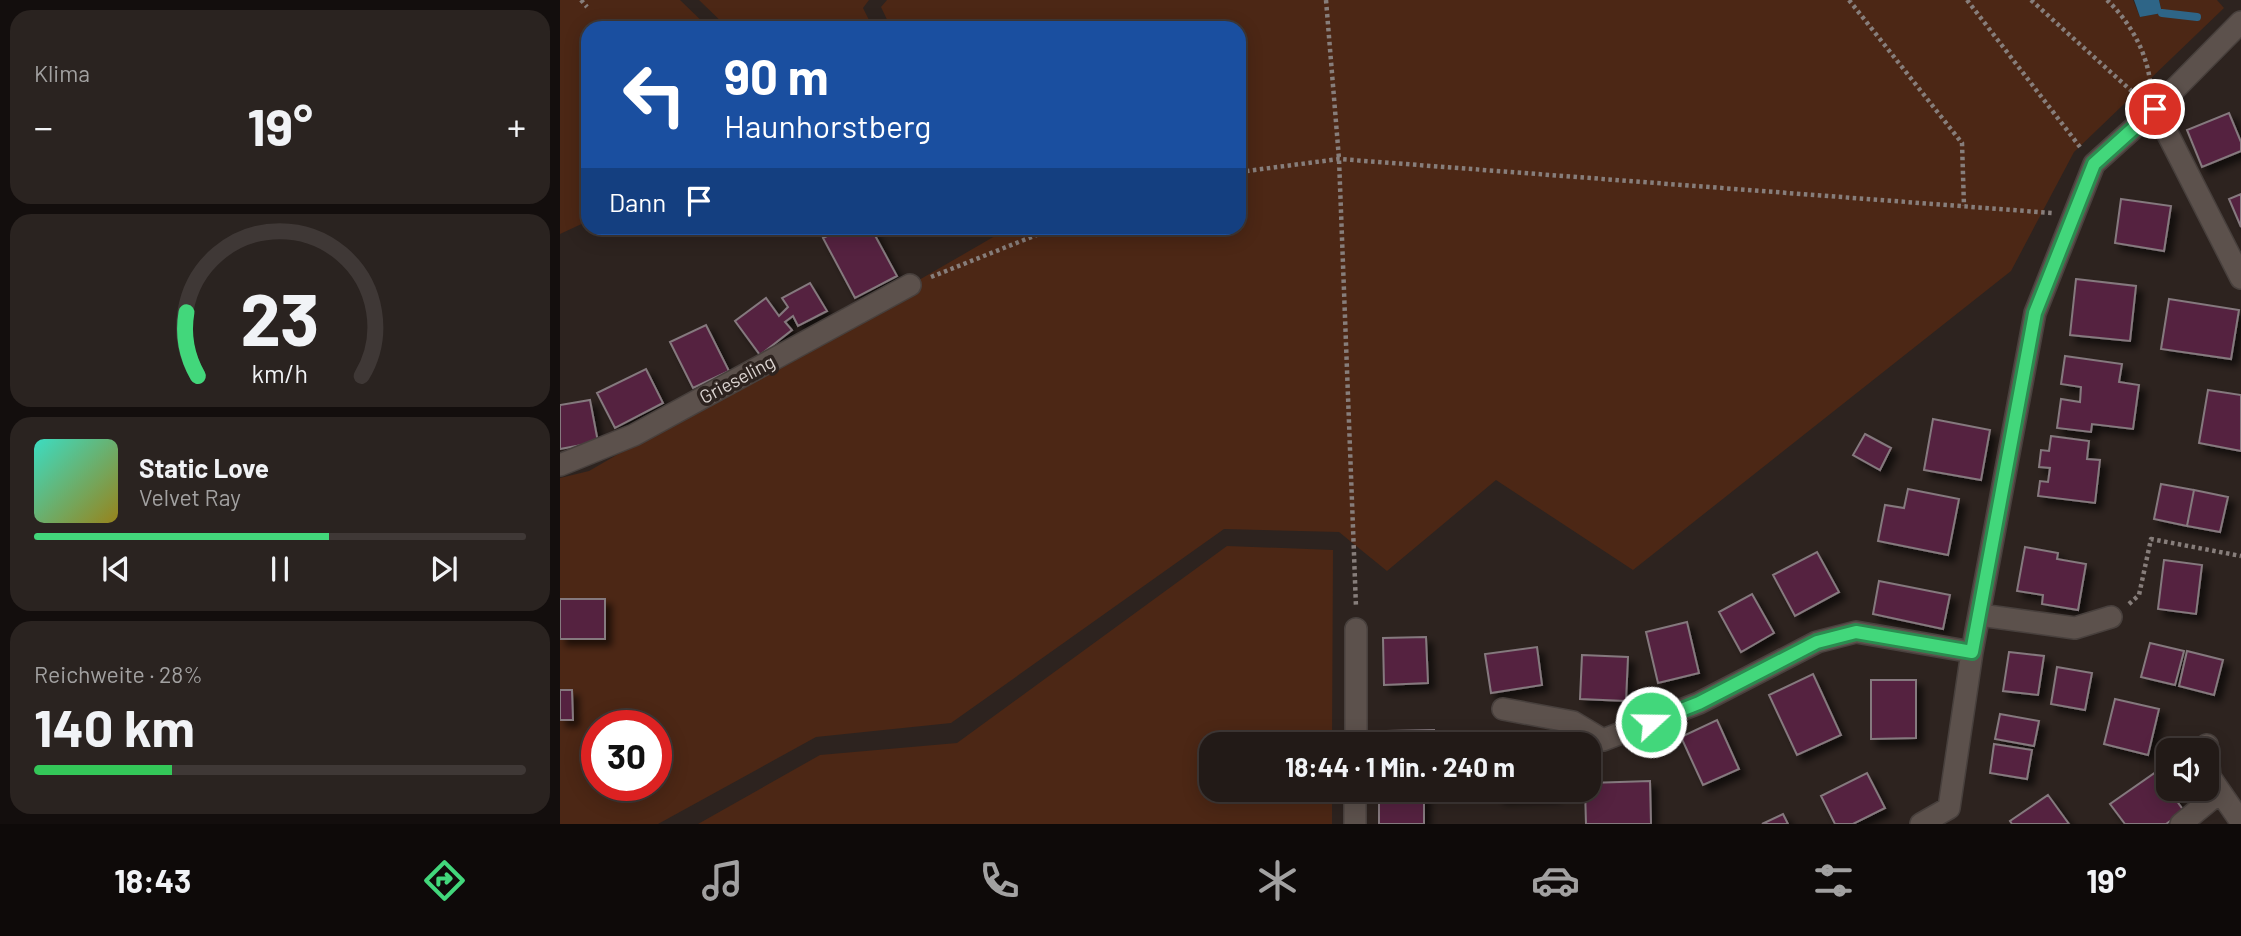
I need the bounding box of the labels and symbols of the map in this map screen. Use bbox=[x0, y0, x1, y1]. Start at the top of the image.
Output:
pin bbox=[2125, 79, 2185, 139]
street label: Grieseling bbox=[695, 349, 778, 408]
position arrow bbox=[1614, 685, 1688, 759]
speed limit sign: 30 bbox=[581, 710, 672, 801]

